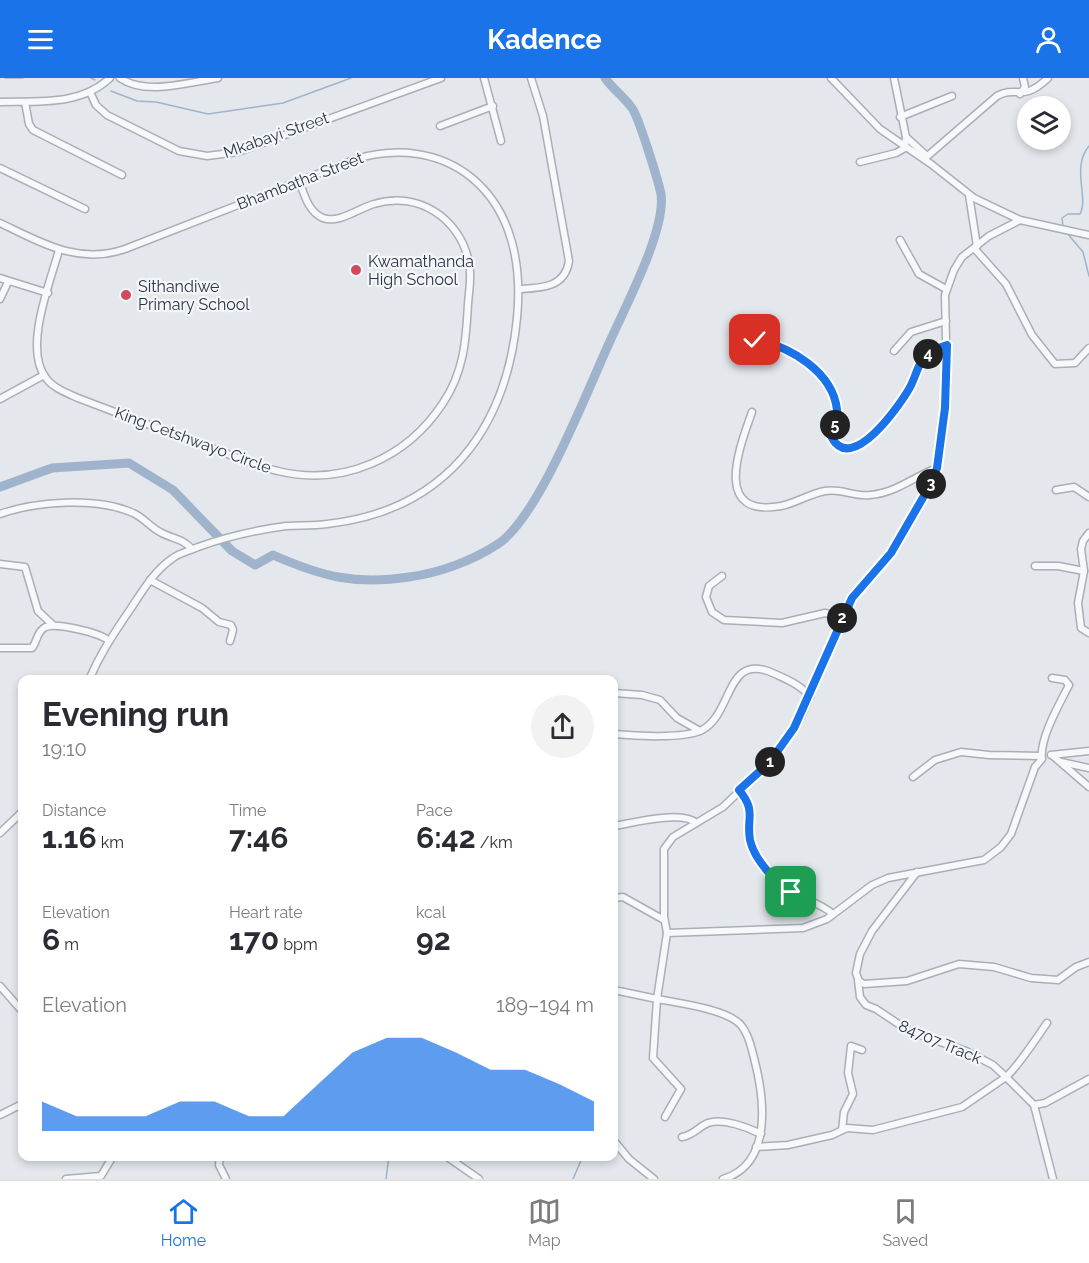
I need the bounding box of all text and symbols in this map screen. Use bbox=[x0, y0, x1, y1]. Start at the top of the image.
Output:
icon: menu bbox=[24, 23, 57, 56]
icon: person bbox=[1032, 23, 1065, 56]
text: Kadence bbox=[487, 24, 602, 55]
map controls bbox=[1017, 96, 1071, 150]
button: layers bbox=[1017, 96, 1071, 150]
street label: Mkabayi Street bbox=[221, 108, 332, 162]
street label: Bhambatha Street bbox=[234, 148, 366, 214]
place label: Kwamathanda High School bbox=[368, 252, 474, 289]
marker: Kwamathanda High School bbox=[349, 263, 363, 277]
place label: Sithandiwe Primary School bbox=[138, 277, 250, 314]
marker: Sithandiwe Primary School bbox=[119, 288, 133, 302]
pin bbox=[729, 314, 780, 365]
icon: check bbox=[738, 323, 771, 356]
pin: 4 bbox=[913, 339, 943, 369]
text: 4 bbox=[923, 344, 933, 363]
street label: King Cetshwayo Circle bbox=[112, 403, 274, 477]
pin: 5 bbox=[820, 410, 850, 440]
text: 5 bbox=[831, 415, 839, 434]
pin: 3 bbox=[916, 469, 946, 499]
text: 3 bbox=[927, 474, 935, 493]
pin: 2 bbox=[827, 603, 857, 633]
text: 2 bbox=[837, 608, 847, 627]
text: Evening run bbox=[42, 695, 229, 734]
button: share bbox=[531, 695, 594, 758]
text: 19:10 bbox=[42, 737, 87, 761]
pin: 1 bbox=[755, 747, 785, 777]
text: 1 bbox=[766, 752, 774, 771]
text: Distance bbox=[42, 801, 106, 820]
text: Time bbox=[229, 801, 266, 820]
text: Pace bbox=[416, 801, 453, 820]
text: 1.16 bbox=[42, 820, 97, 855]
text: 7:46 bbox=[229, 820, 289, 855]
text: 6:42 bbox=[416, 820, 476, 855]
text: km bbox=[97, 833, 124, 852]
text: /km bbox=[476, 833, 513, 852]
pin bbox=[765, 866, 816, 917]
icon: arrive bbox=[774, 875, 807, 908]
text: Elevation bbox=[42, 903, 110, 922]
text: Heart rate bbox=[229, 903, 303, 922]
text: kcal bbox=[416, 903, 446, 922]
text: 6 bbox=[42, 922, 60, 957]
text: 170 bbox=[229, 922, 279, 957]
text: 92 bbox=[416, 922, 451, 957]
text: m bbox=[60, 935, 79, 954]
text: bpm bbox=[279, 935, 318, 954]
text: Elevation bbox=[42, 993, 127, 1017]
text: 189–194 m bbox=[496, 993, 594, 1017]
street label: 84707 Track bbox=[896, 1016, 985, 1068]
tab: Home bbox=[161, 1195, 206, 1250]
tab: Map bbox=[528, 1195, 561, 1250]
tab: Saved bbox=[882, 1195, 928, 1250]

